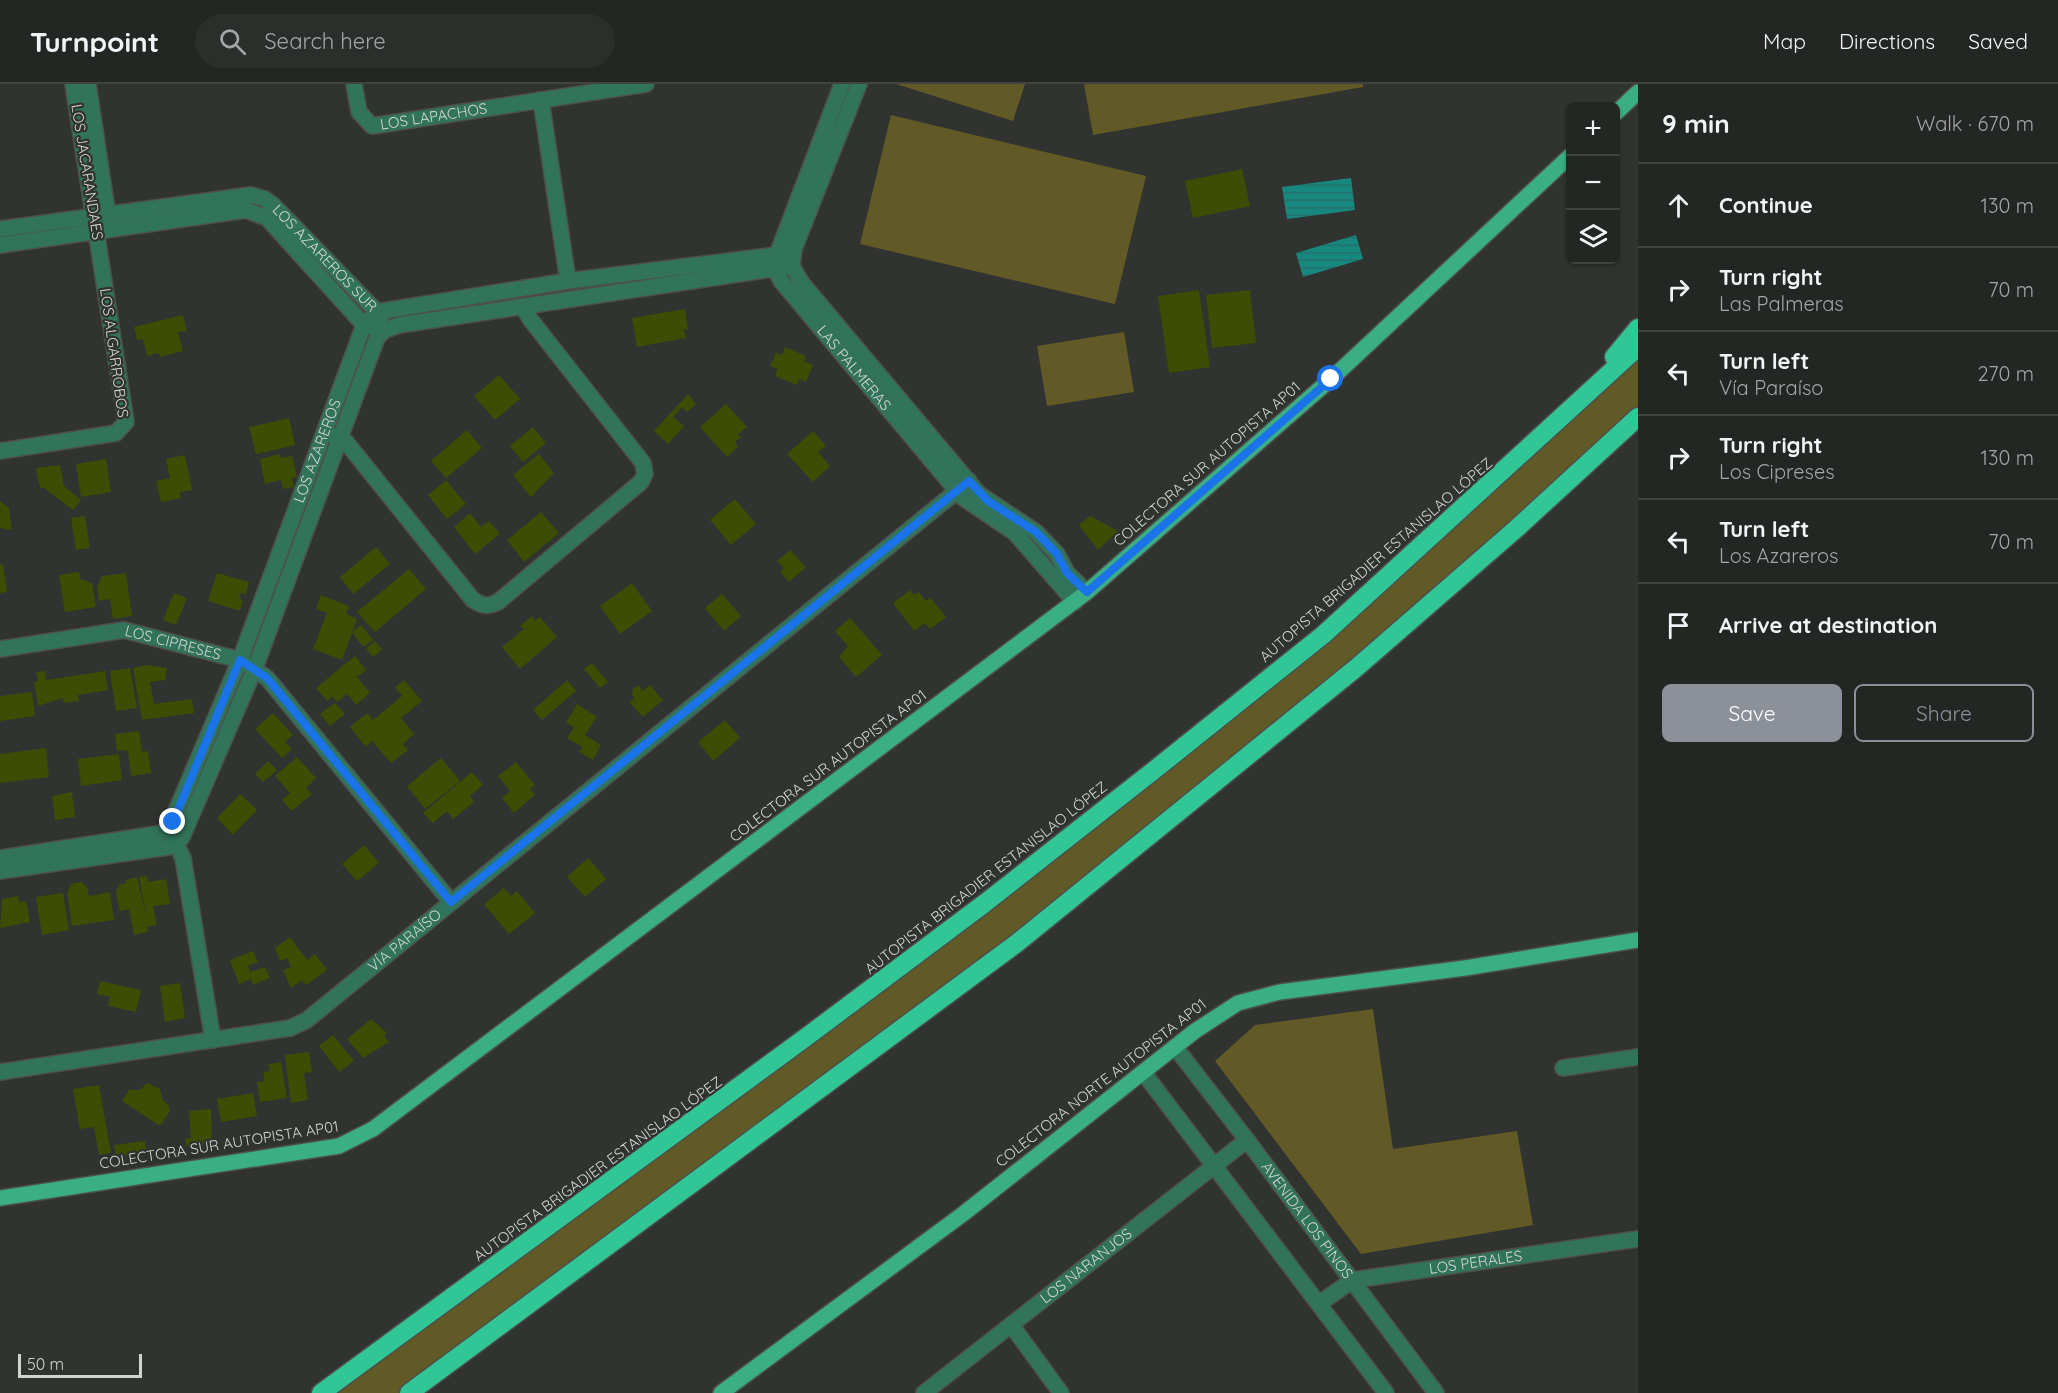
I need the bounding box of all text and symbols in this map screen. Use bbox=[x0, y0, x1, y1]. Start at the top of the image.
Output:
search box bbox=[195, 14, 615, 68]
text: Turnpoint bbox=[30, 24, 159, 59]
icon: search bbox=[216, 25, 249, 58]
text: Search here bbox=[264, 27, 386, 55]
text: Map bbox=[1763, 28, 1806, 54]
text: Directions bbox=[1839, 28, 1935, 54]
text: Saved bbox=[1968, 28, 2028, 54]
street label: LOS LAPACHOS bbox=[379, 98, 489, 134]
map controls bbox=[1566, 102, 1620, 264]
button: + bbox=[1566, 102, 1620, 156]
street label: LOS JACARANDAES bbox=[67, 103, 108, 241]
text: 9 min bbox=[1662, 107, 1730, 140]
text: Walk · 670 m bbox=[1916, 111, 2034, 136]
button: − bbox=[1566, 156, 1620, 210]
icon: ahead bbox=[1662, 189, 1695, 222]
text: Continue bbox=[1719, 191, 1813, 219]
text: 130 m bbox=[1981, 193, 2034, 218]
street label: LOS AZAREROS SUR bbox=[269, 200, 382, 316]
button: layers bbox=[1566, 210, 1620, 264]
text: Turn right bbox=[1719, 263, 1823, 291]
icon: right bbox=[1662, 273, 1695, 306]
text: 70 m bbox=[1988, 277, 2034, 302]
street label: LOS ALGARROBOS bbox=[96, 287, 133, 419]
text: Las Palmeras bbox=[1719, 291, 1844, 316]
street label: LAS PALMERAS bbox=[813, 321, 895, 414]
text: Turn left bbox=[1719, 347, 1809, 375]
icon: left bbox=[1662, 357, 1695, 390]
text: 270 m bbox=[1977, 361, 2034, 386]
route start bbox=[1317, 365, 1343, 391]
text: Vía Paraíso bbox=[1719, 375, 1823, 400]
street label: COLECTORA SUR AUTOPISTA AP01 bbox=[1109, 377, 1304, 550]
street label: LOS AZAREROS bbox=[289, 396, 345, 505]
text: Turn right bbox=[1719, 431, 1823, 459]
icon: right bbox=[1662, 441, 1695, 474]
text: 130 m bbox=[1981, 445, 2034, 470]
street label: AUTOPISTA BRIGADIER ESTANISLAO LÓPEZ bbox=[1255, 453, 1496, 666]
text: Los Cipreses bbox=[1719, 459, 1835, 484]
text: Turn left bbox=[1719, 515, 1809, 543]
icon: left bbox=[1662, 525, 1695, 558]
text: 70 m bbox=[1988, 529, 2034, 554]
text: Los Azareros bbox=[1719, 543, 1838, 568]
icon: arrive bbox=[1662, 609, 1695, 642]
text: Arrive at destination bbox=[1719, 611, 1937, 639]
street label: LOS CIPRESES bbox=[123, 621, 223, 664]
button: Save bbox=[1662, 684, 1842, 742]
button: Share bbox=[1854, 684, 2034, 742]
street label: COLECTORA SUR AUTOPISTA AP01 bbox=[725, 685, 930, 846]
street label: AUTOPISTA BRIGADIER ESTANISLAO LÓPEZ bbox=[861, 777, 1111, 978]
route end bbox=[159, 808, 185, 834]
street label: VÍA PARAÍSO bbox=[364, 905, 445, 976]
street label: COLECTORA NORTE AUTOPISTA AP01 bbox=[991, 994, 1210, 1171]
street label: AUTOPISTA BRIGADIER ESTANISLAO LÓPEZ bbox=[470, 1072, 726, 1265]
street label: COLECTORA SUR AUTOPISTA AP01 bbox=[98, 1116, 340, 1173]
street label: AVENIDA LOS PINOS bbox=[1258, 1158, 1357, 1283]
street label: LOS NARANJOS bbox=[1036, 1224, 1136, 1308]
street label: LOS PERALES bbox=[1428, 1246, 1523, 1278]
scale bar bbox=[18, 1351, 142, 1378]
text: 50 m bbox=[27, 1354, 64, 1374]

